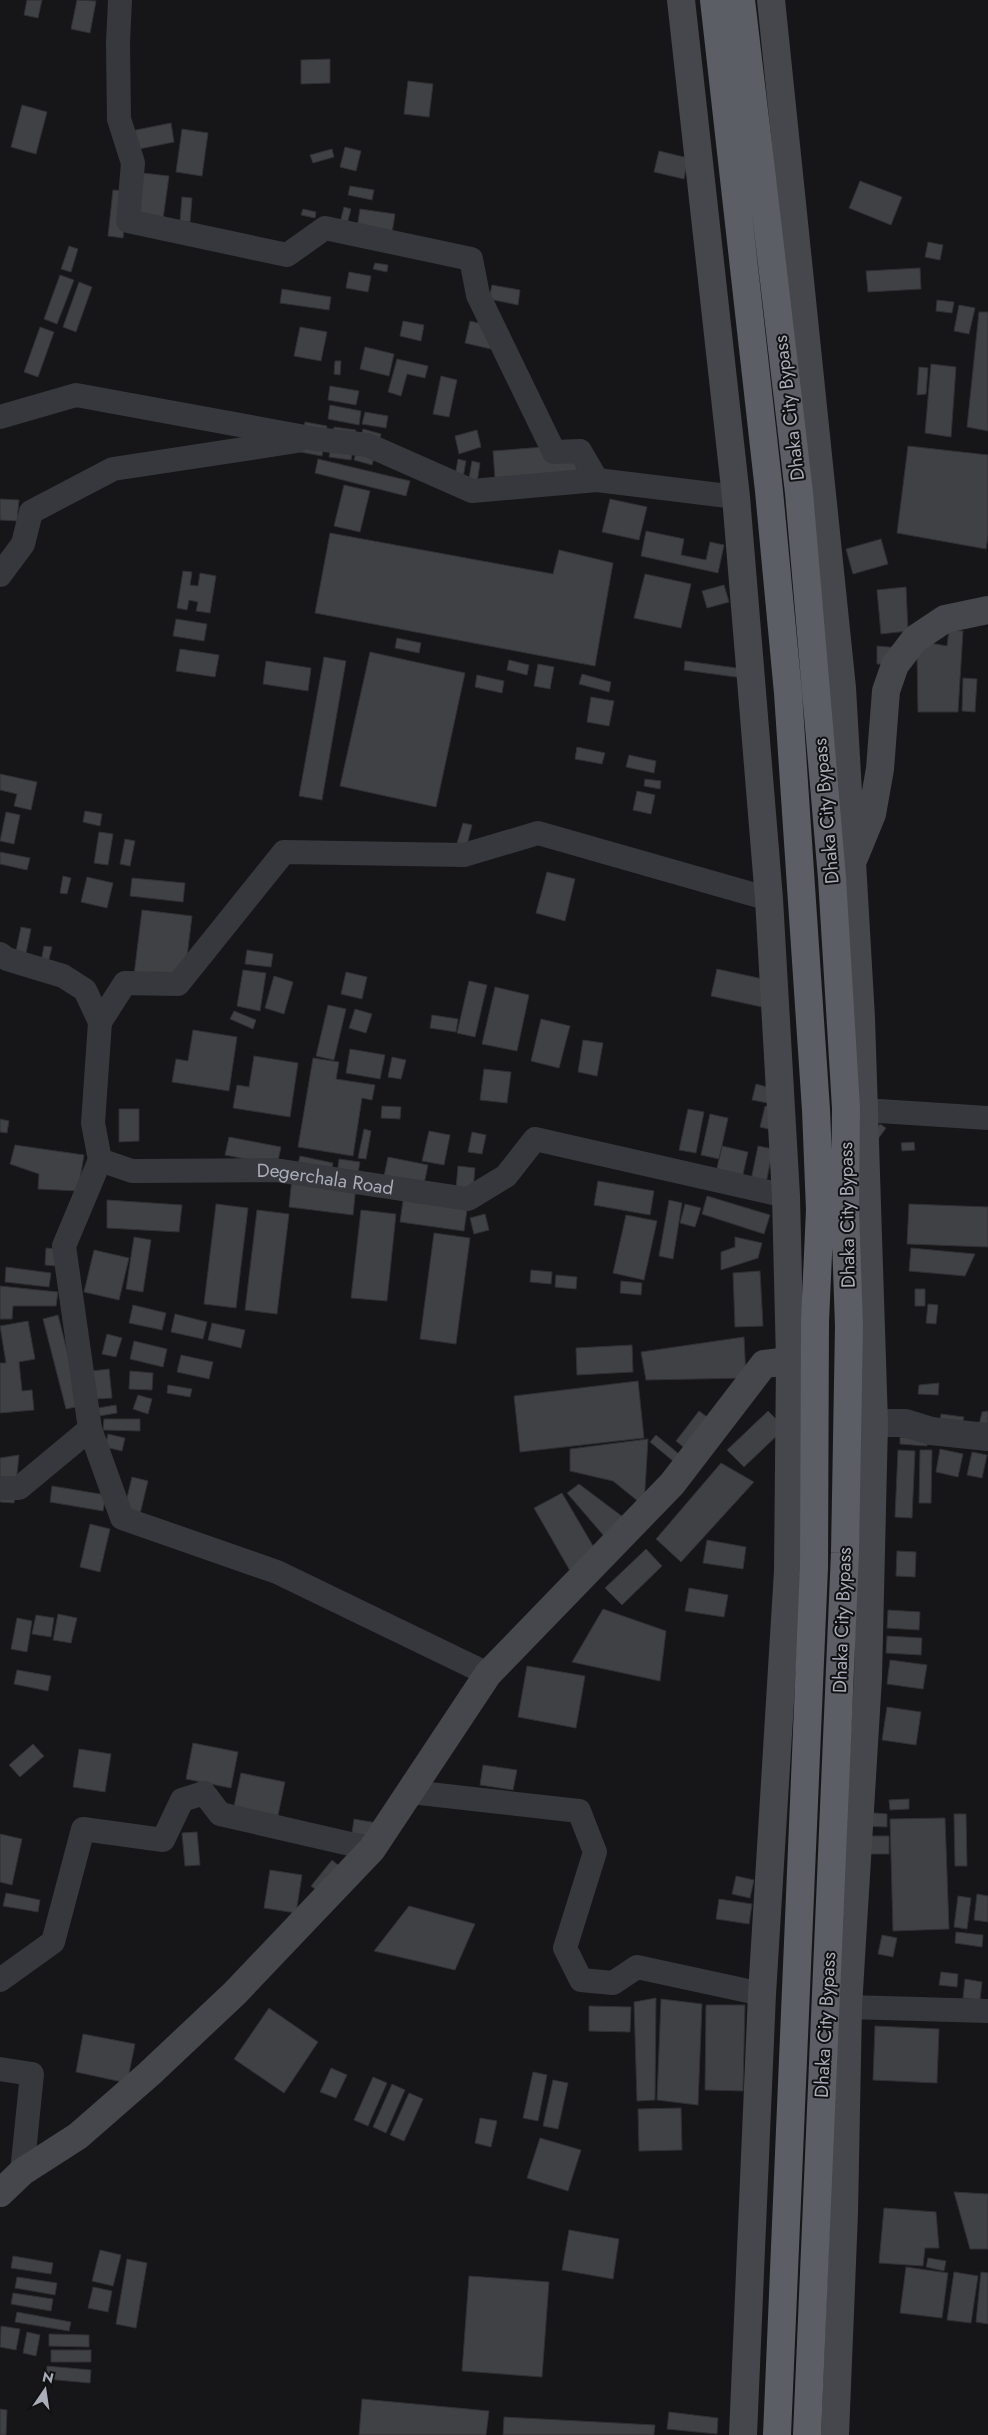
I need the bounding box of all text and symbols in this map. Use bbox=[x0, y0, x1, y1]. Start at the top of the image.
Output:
street label: Dhaka City Bypass bbox=[767, 334, 811, 482]
street label: Dhaka City Bypass bbox=[806, 737, 846, 885]
street label: Dhaka City Bypass bbox=[832, 1141, 862, 1288]
street label: Degerchala Road bbox=[257, 1156, 395, 1201]
street label: Dhaka City Bypass bbox=[826, 1546, 858, 1693]
street label: Dhaka City Bypass bbox=[808, 1951, 842, 2099]
north arrow bbox=[20, 2365, 70, 2415]
text: N bbox=[40, 2366, 56, 2388]

